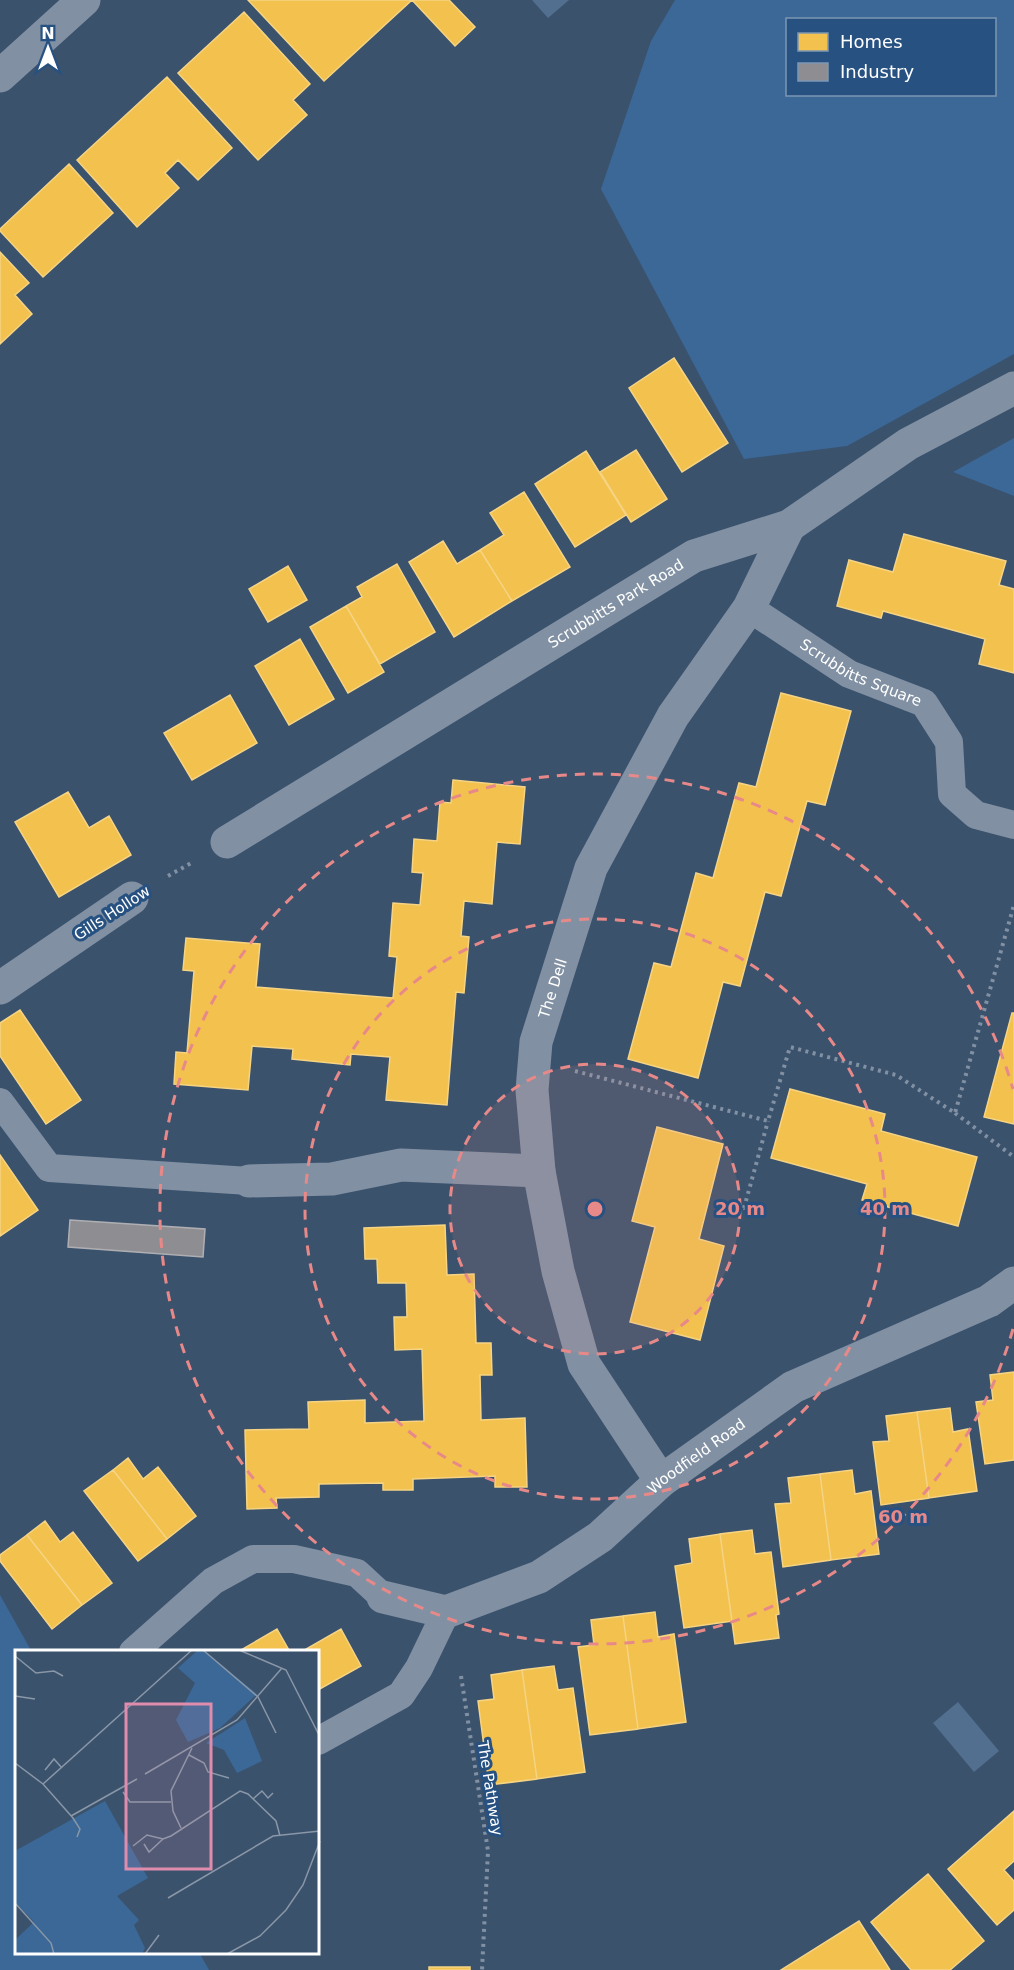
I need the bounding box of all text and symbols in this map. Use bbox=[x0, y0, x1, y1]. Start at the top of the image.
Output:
north arrow bbox=[18, 18, 78, 78]
legend bbox=[786, 18, 996, 96]
text: N bbox=[41, 24, 55, 43]
text: Homes bbox=[840, 31, 903, 52]
text: Industry bbox=[840, 61, 914, 82]
street label: Scrubbitts Park Road bbox=[545, 555, 687, 652]
street label: Scrubbitts Square bbox=[797, 635, 924, 710]
street label: Gills Hollow bbox=[71, 882, 153, 944]
street label: The Dell bbox=[535, 956, 571, 1022]
text: 20 m bbox=[715, 1198, 765, 1219]
text: 40 m bbox=[860, 1198, 910, 1219]
centre of rings bbox=[585, 1199, 605, 1219]
street label: Woodfield Road bbox=[644, 1415, 749, 1498]
text: 60 m bbox=[878, 1506, 928, 1527]
inset map bbox=[15, 1650, 320, 1955]
street label: The Pathway bbox=[473, 1738, 506, 1837]

